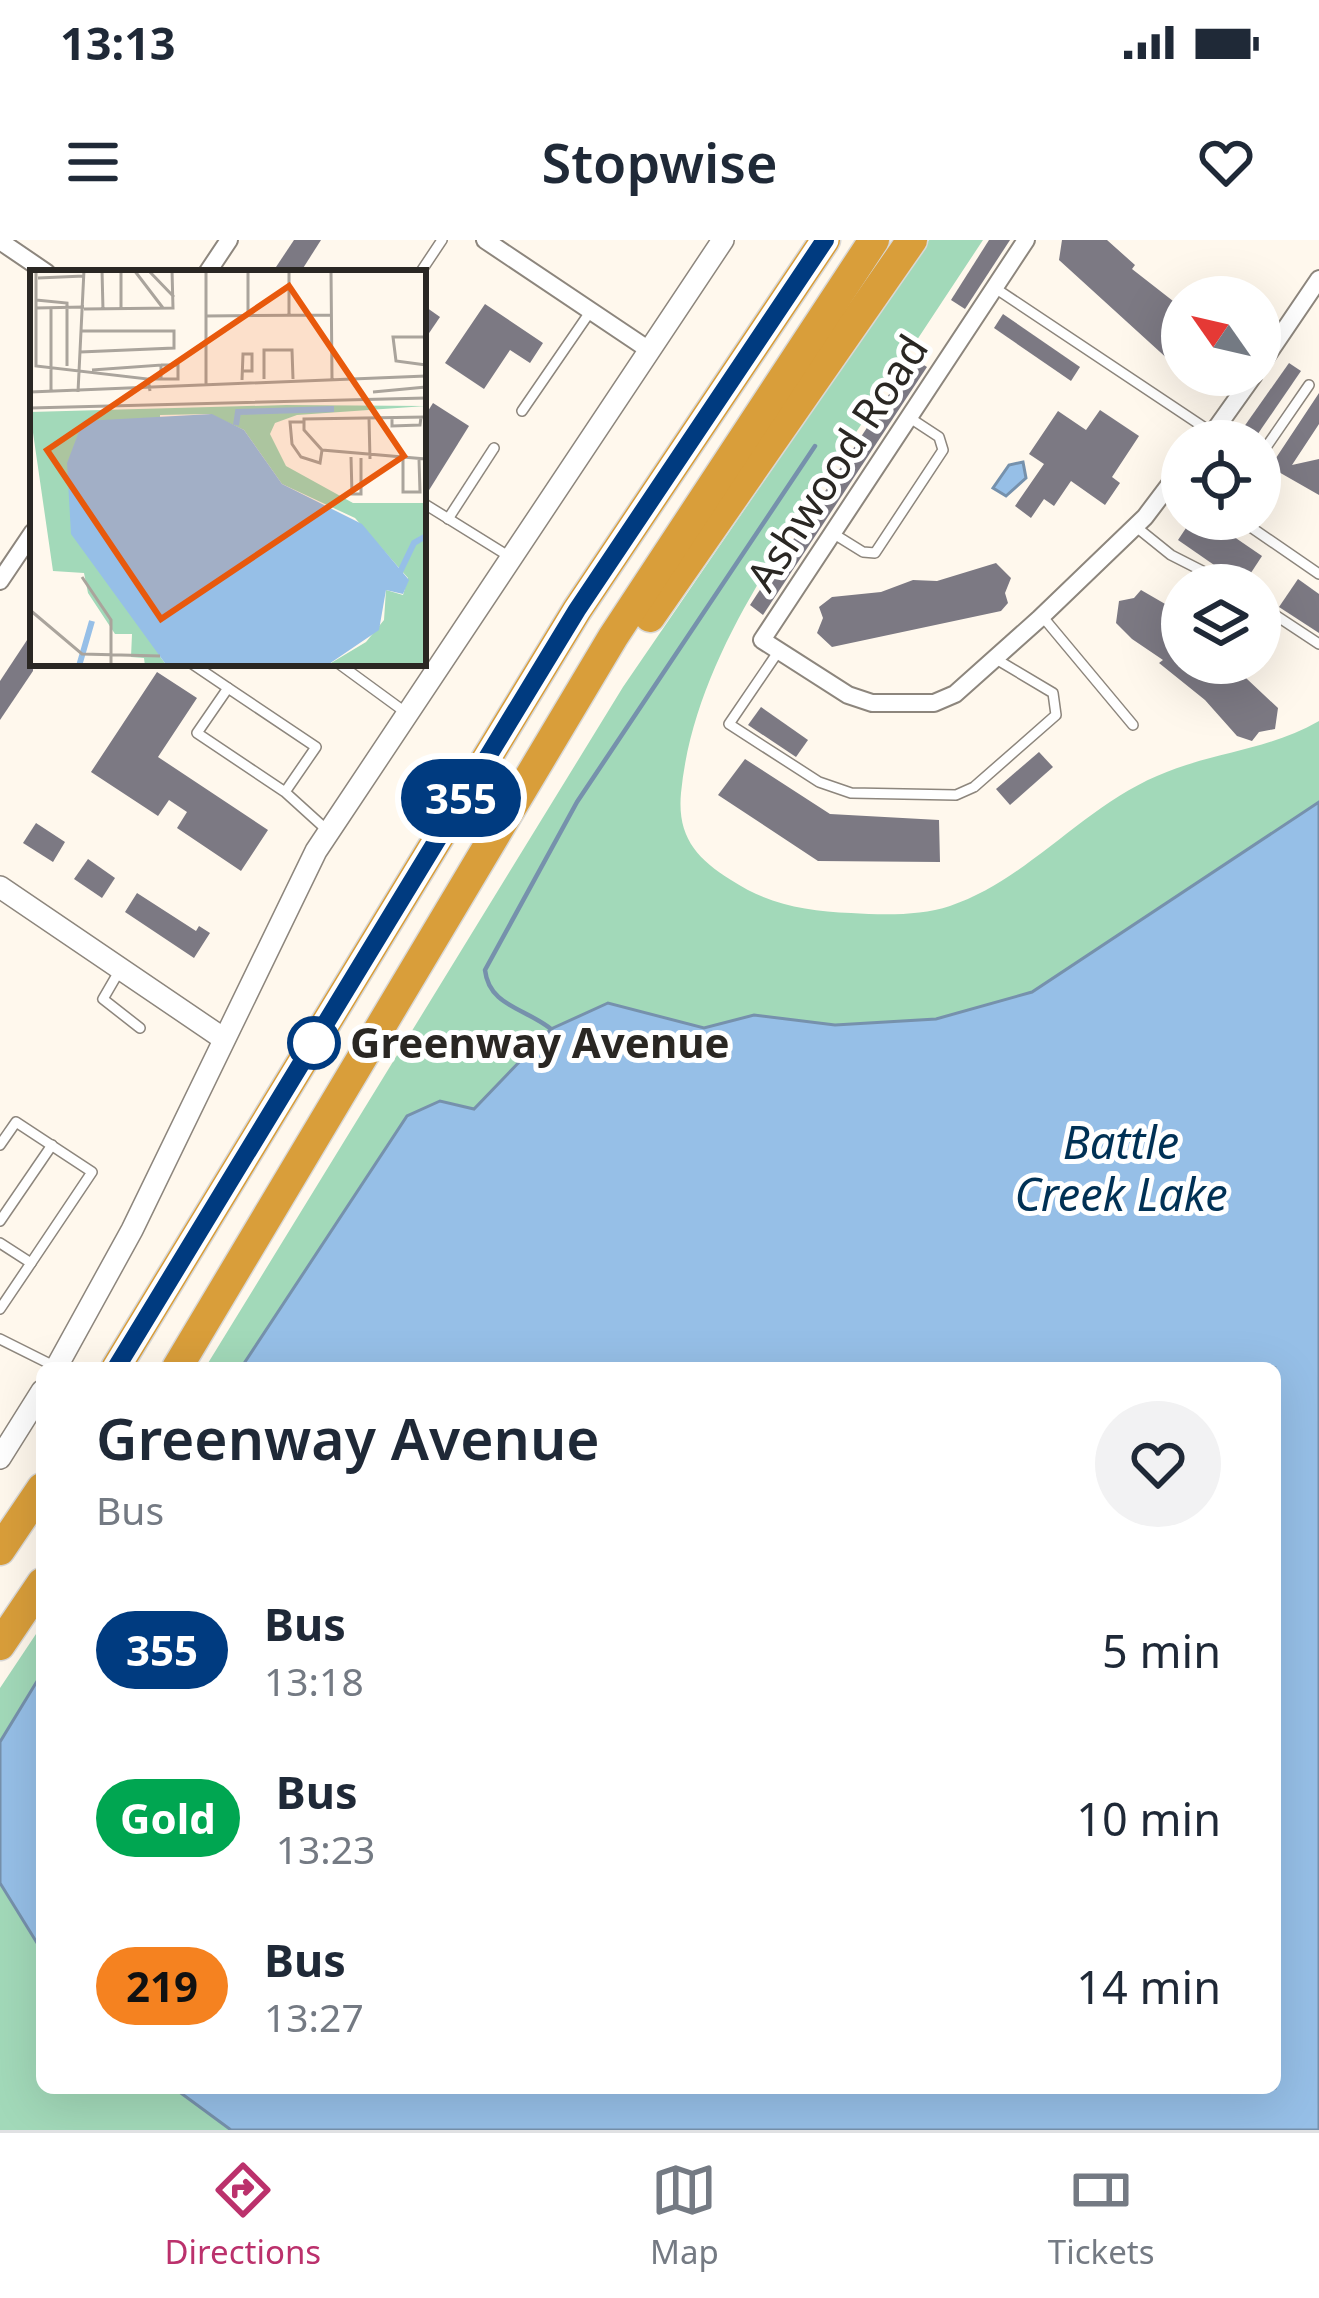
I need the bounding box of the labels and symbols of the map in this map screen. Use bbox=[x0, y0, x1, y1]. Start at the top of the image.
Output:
inset map bbox=[30, 270, 426, 666]
north arrow bbox=[1161, 276, 1281, 396]
street label: Ashwood Road bbox=[732, 323, 940, 601]
line badge: 355 bbox=[392, 759, 530, 837]
place label: Greenway Avenue bbox=[350, 1013, 730, 1070]
marker: Greenway Avenue bbox=[289, 1018, 339, 1068]
water label: Battle Creek Lake bbox=[1014, 1111, 1228, 1224]

